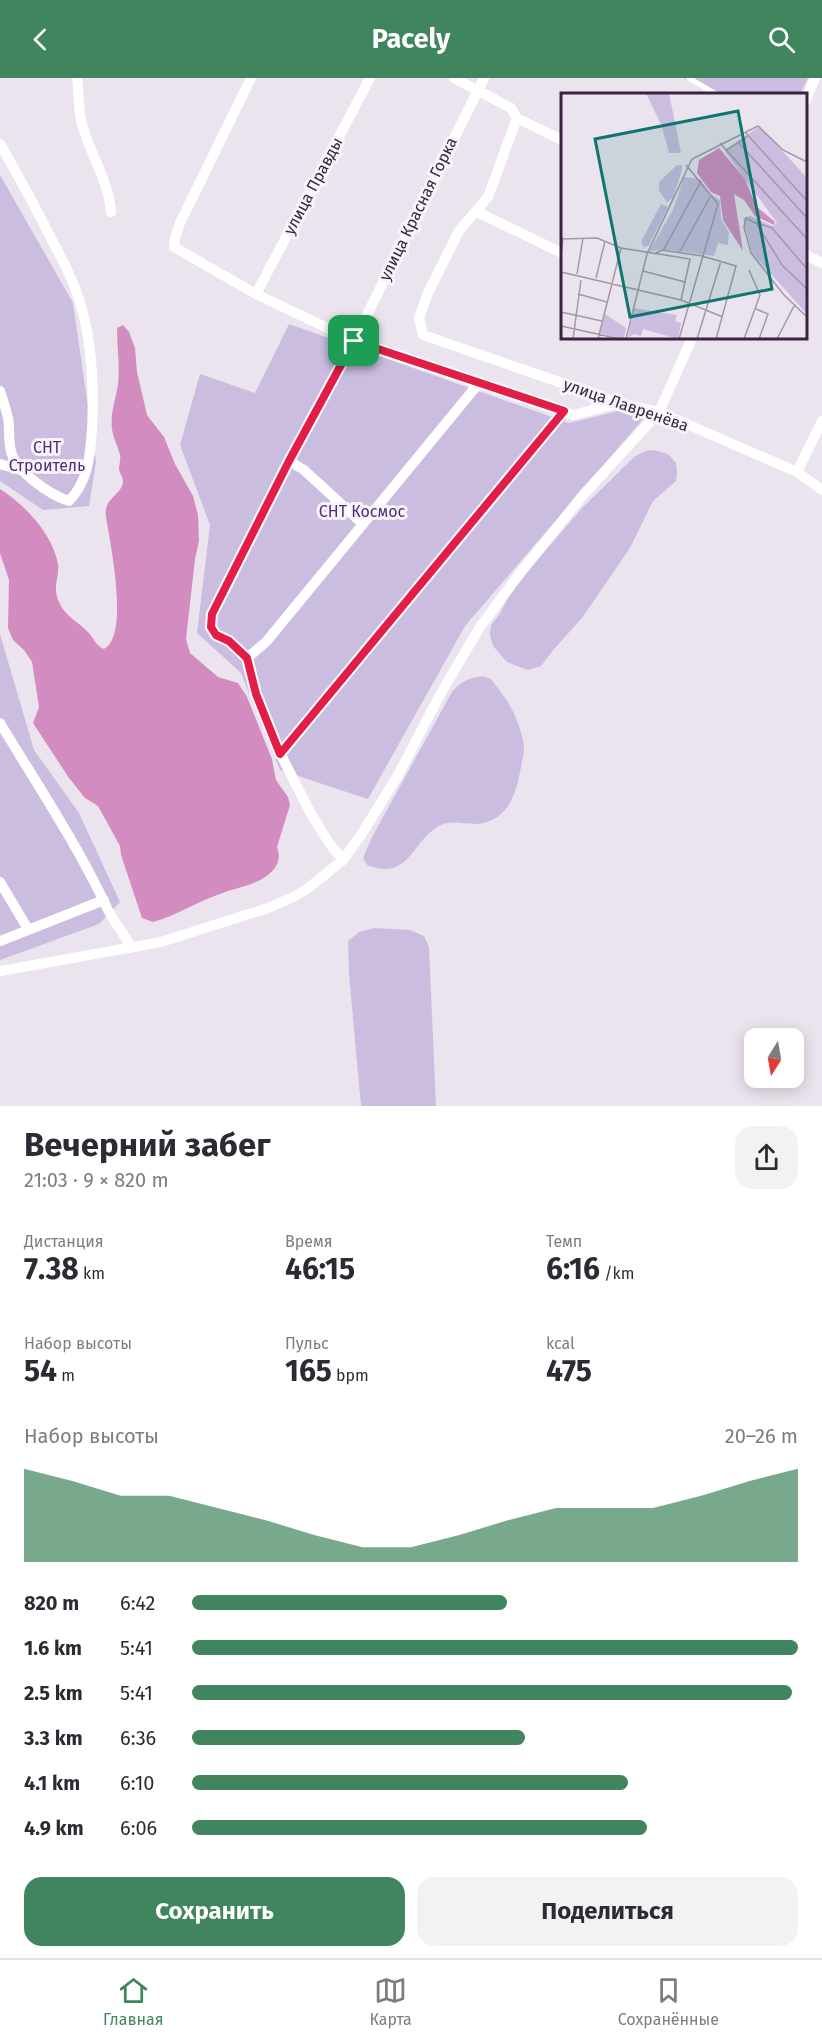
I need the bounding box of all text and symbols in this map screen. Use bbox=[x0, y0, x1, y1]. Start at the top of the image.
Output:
icon: back bbox=[24, 23, 57, 56]
text: Pacely bbox=[372, 23, 450, 55]
icon: search bbox=[765, 23, 798, 56]
inset map bbox=[561, 93, 807, 339]
street label: улица Правды bbox=[279, 134, 347, 238]
street label: улица Красная Горка bbox=[375, 134, 461, 284]
pin bbox=[328, 315, 379, 366]
icon: arrive bbox=[337, 324, 370, 357]
street label: улица Лавренёва bbox=[561, 375, 691, 435]
park label: СНТ Строитель bbox=[9, 438, 85, 475]
park label: СНТ Космос bbox=[319, 502, 405, 521]
north arrow bbox=[744, 1028, 804, 1088]
map controls bbox=[744, 1028, 804, 1088]
text: Вечерний забег bbox=[24, 1125, 270, 1165]
button: share bbox=[735, 1126, 798, 1189]
text: 21:03 · 9 × 820 m bbox=[24, 1168, 169, 1192]
text: Дистанция bbox=[24, 1232, 104, 1251]
text: Время bbox=[285, 1232, 333, 1251]
text: Темп bbox=[546, 1232, 582, 1251]
text: 7.38 bbox=[24, 1251, 79, 1287]
text: 46:15 bbox=[285, 1251, 355, 1287]
text: 6:16 bbox=[546, 1251, 600, 1287]
text: km bbox=[79, 1264, 105, 1283]
text: /km bbox=[600, 1264, 634, 1283]
text: Набор высоты bbox=[24, 1334, 132, 1353]
text: Пульс bbox=[285, 1334, 329, 1353]
text: kcal bbox=[546, 1334, 575, 1353]
text: 54 bbox=[24, 1353, 57, 1389]
text: 165 bbox=[285, 1353, 332, 1389]
text: 475 bbox=[546, 1353, 592, 1389]
text: m bbox=[57, 1366, 75, 1385]
text: bpm bbox=[332, 1366, 369, 1385]
text: Набор высоты bbox=[24, 1424, 159, 1448]
text: 20–26 m bbox=[725, 1424, 798, 1448]
text: 820 m bbox=[24, 1591, 79, 1615]
text: 6:42 bbox=[120, 1591, 156, 1615]
text: 1.6 km bbox=[24, 1636, 82, 1660]
text: 5:41 bbox=[120, 1636, 153, 1660]
text: 2.5 km bbox=[24, 1681, 83, 1705]
text: 5:41 bbox=[120, 1681, 153, 1705]
text: 3.3 km bbox=[24, 1726, 83, 1750]
text: 6:36 bbox=[120, 1726, 156, 1750]
text: 4.1 km bbox=[24, 1771, 80, 1795]
text: 6:10 bbox=[120, 1771, 154, 1795]
text: 4.9 km bbox=[24, 1816, 84, 1840]
text: 6:06 bbox=[120, 1816, 157, 1840]
button: Сохранить bbox=[24, 1877, 405, 1946]
button: Поделиться bbox=[417, 1877, 798, 1946]
tab: Главная bbox=[103, 1974, 163, 2029]
tab: Карта bbox=[369, 1974, 412, 2029]
tab: Сохранённые bbox=[618, 1974, 719, 2029]

